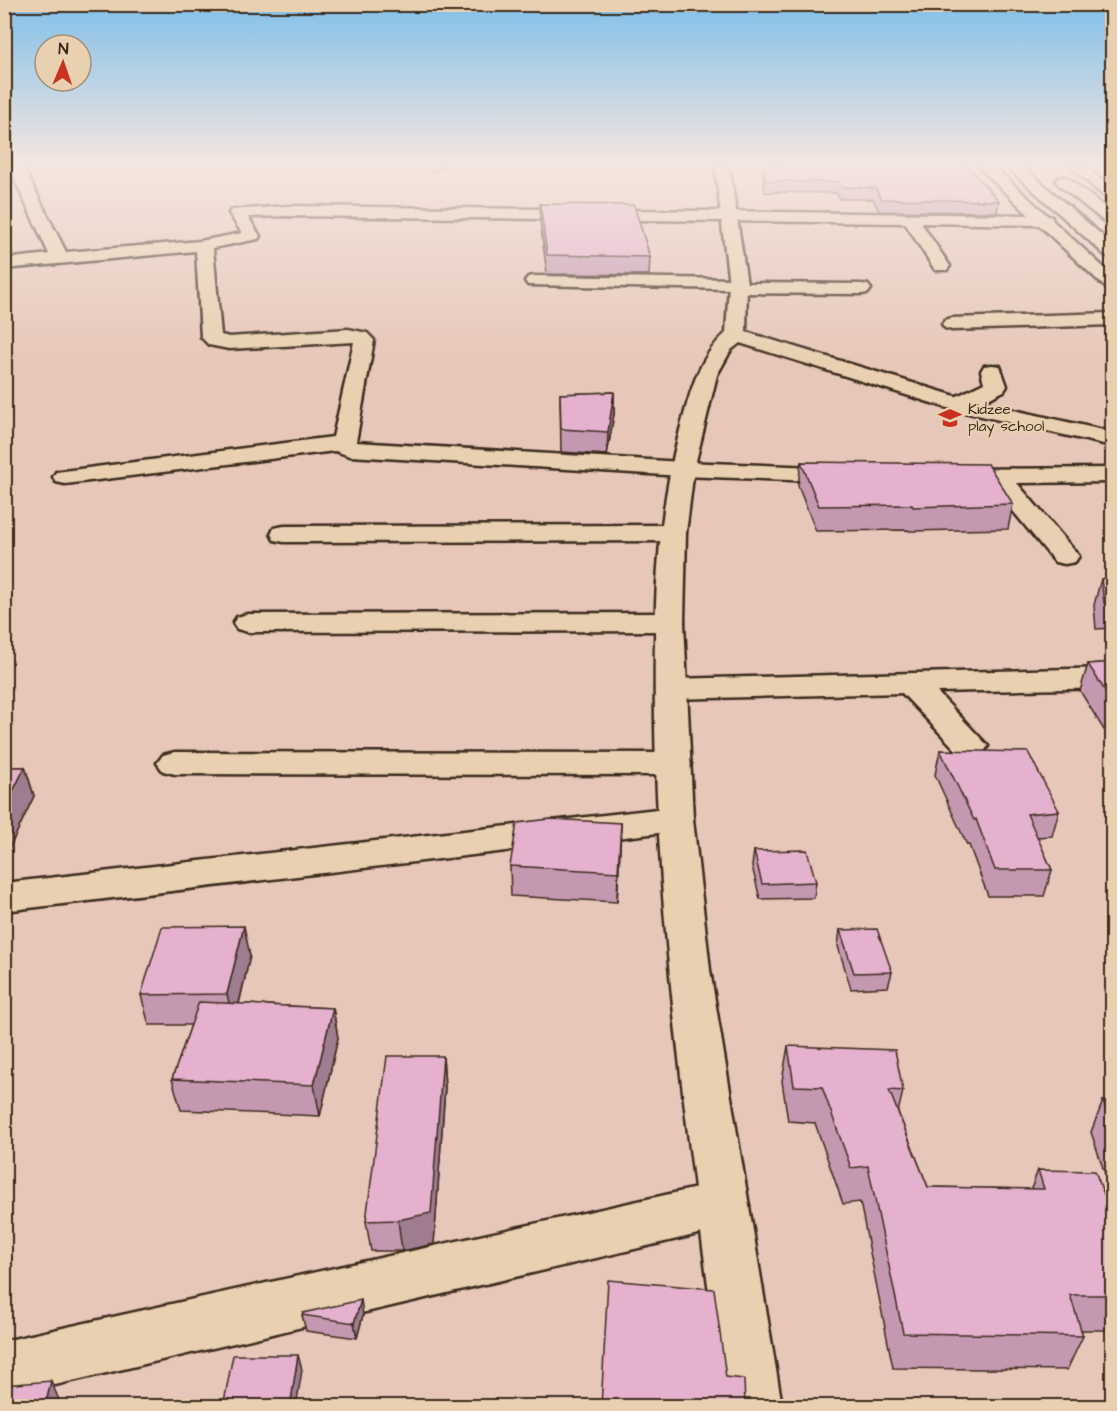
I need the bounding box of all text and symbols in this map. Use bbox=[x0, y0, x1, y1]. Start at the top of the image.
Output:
north arrow bbox=[33, 33, 93, 93]
text: N bbox=[58, 38, 69, 60]
place label: Kidzee play school bbox=[968, 399, 1044, 438]
school or university icon: Kidzee play school bbox=[937, 405, 963, 431]

